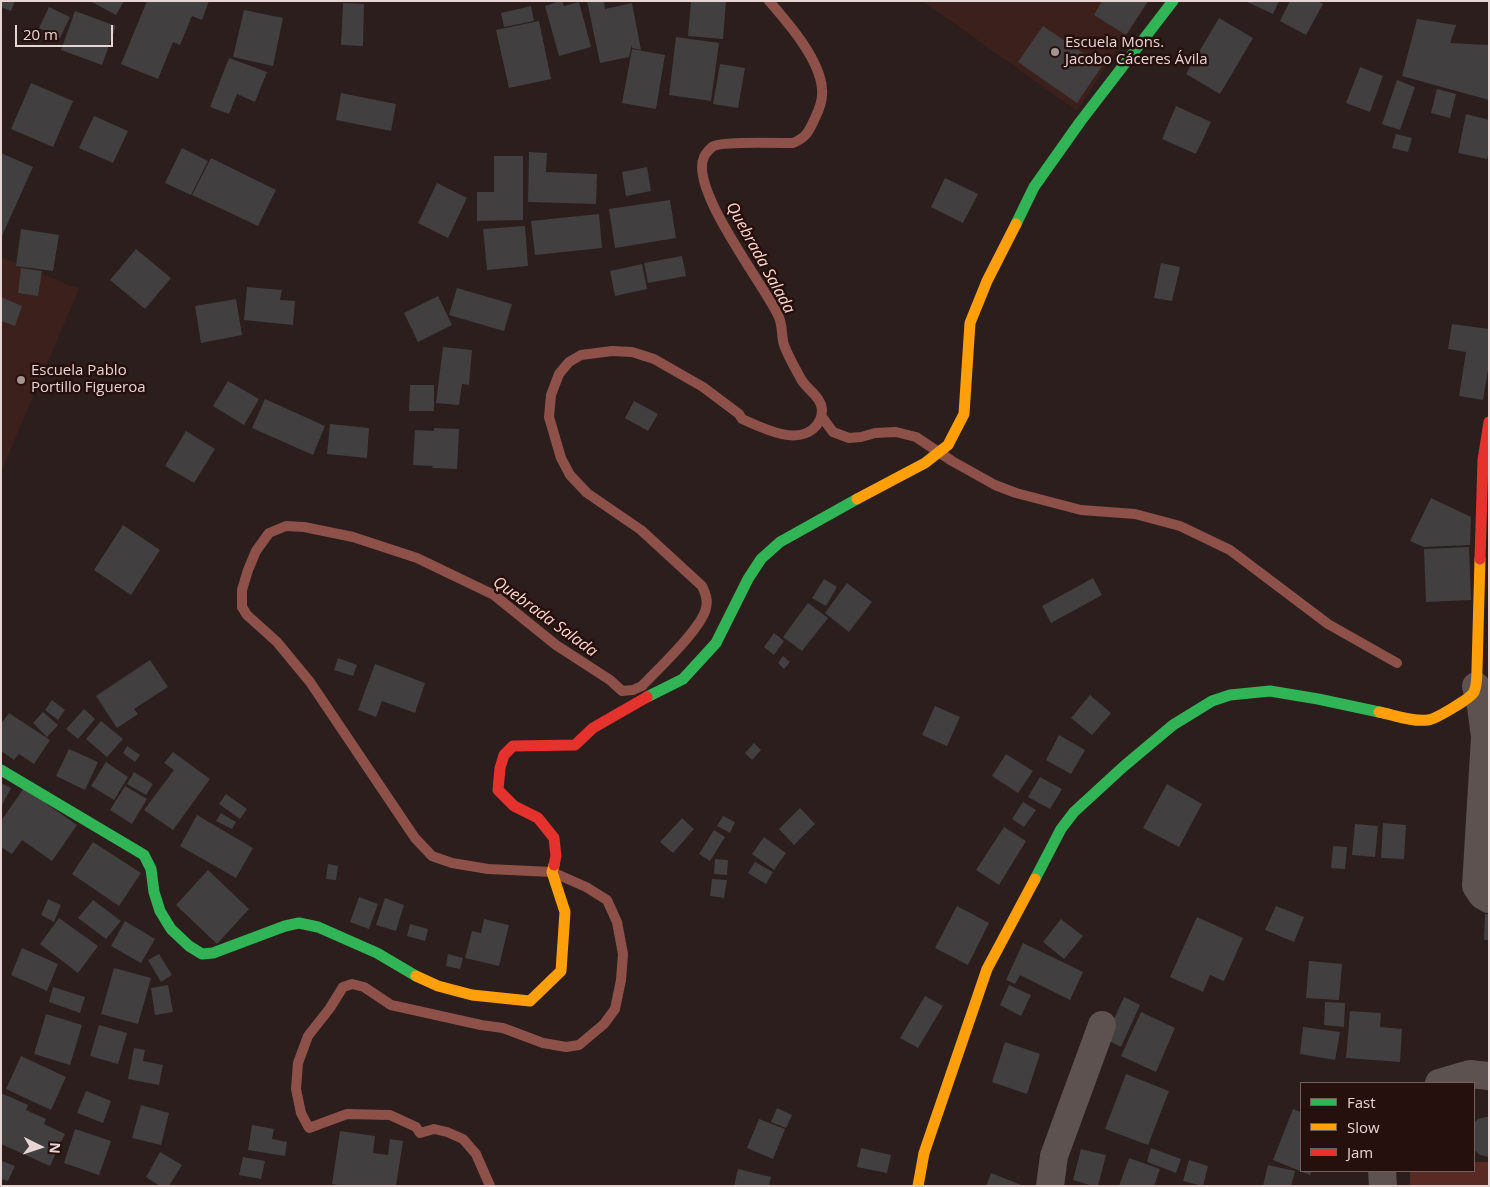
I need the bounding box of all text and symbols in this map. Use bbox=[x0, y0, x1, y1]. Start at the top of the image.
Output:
scale bar bbox=[18, 15, 115, 47]
text: 20 m bbox=[23, 24, 58, 44]
place label: Escuela Mons. Jacobo Cáceres Ávila bbox=[1065, 34, 1208, 69]
marker: Escuela Mons. Jacobo Cáceres Ávila bbox=[1049, 46, 1061, 58]
water label: Quebrada Salada bbox=[721, 199, 799, 317]
place label: Escuela Pablo Portillo Figueroa bbox=[31, 362, 146, 397]
marker: Escuela Pablo Portillo Figueroa bbox=[15, 374, 27, 386]
water label: Quebrada Salada bbox=[489, 573, 601, 661]
legend bbox=[1300, 1082, 1475, 1172]
text: Fast bbox=[1347, 1092, 1376, 1112]
text: Slow bbox=[1347, 1117, 1380, 1137]
north arrow bbox=[15, 1122, 65, 1172]
text: N bbox=[46, 1142, 65, 1154]
text: Jam bbox=[1347, 1142, 1373, 1162]

